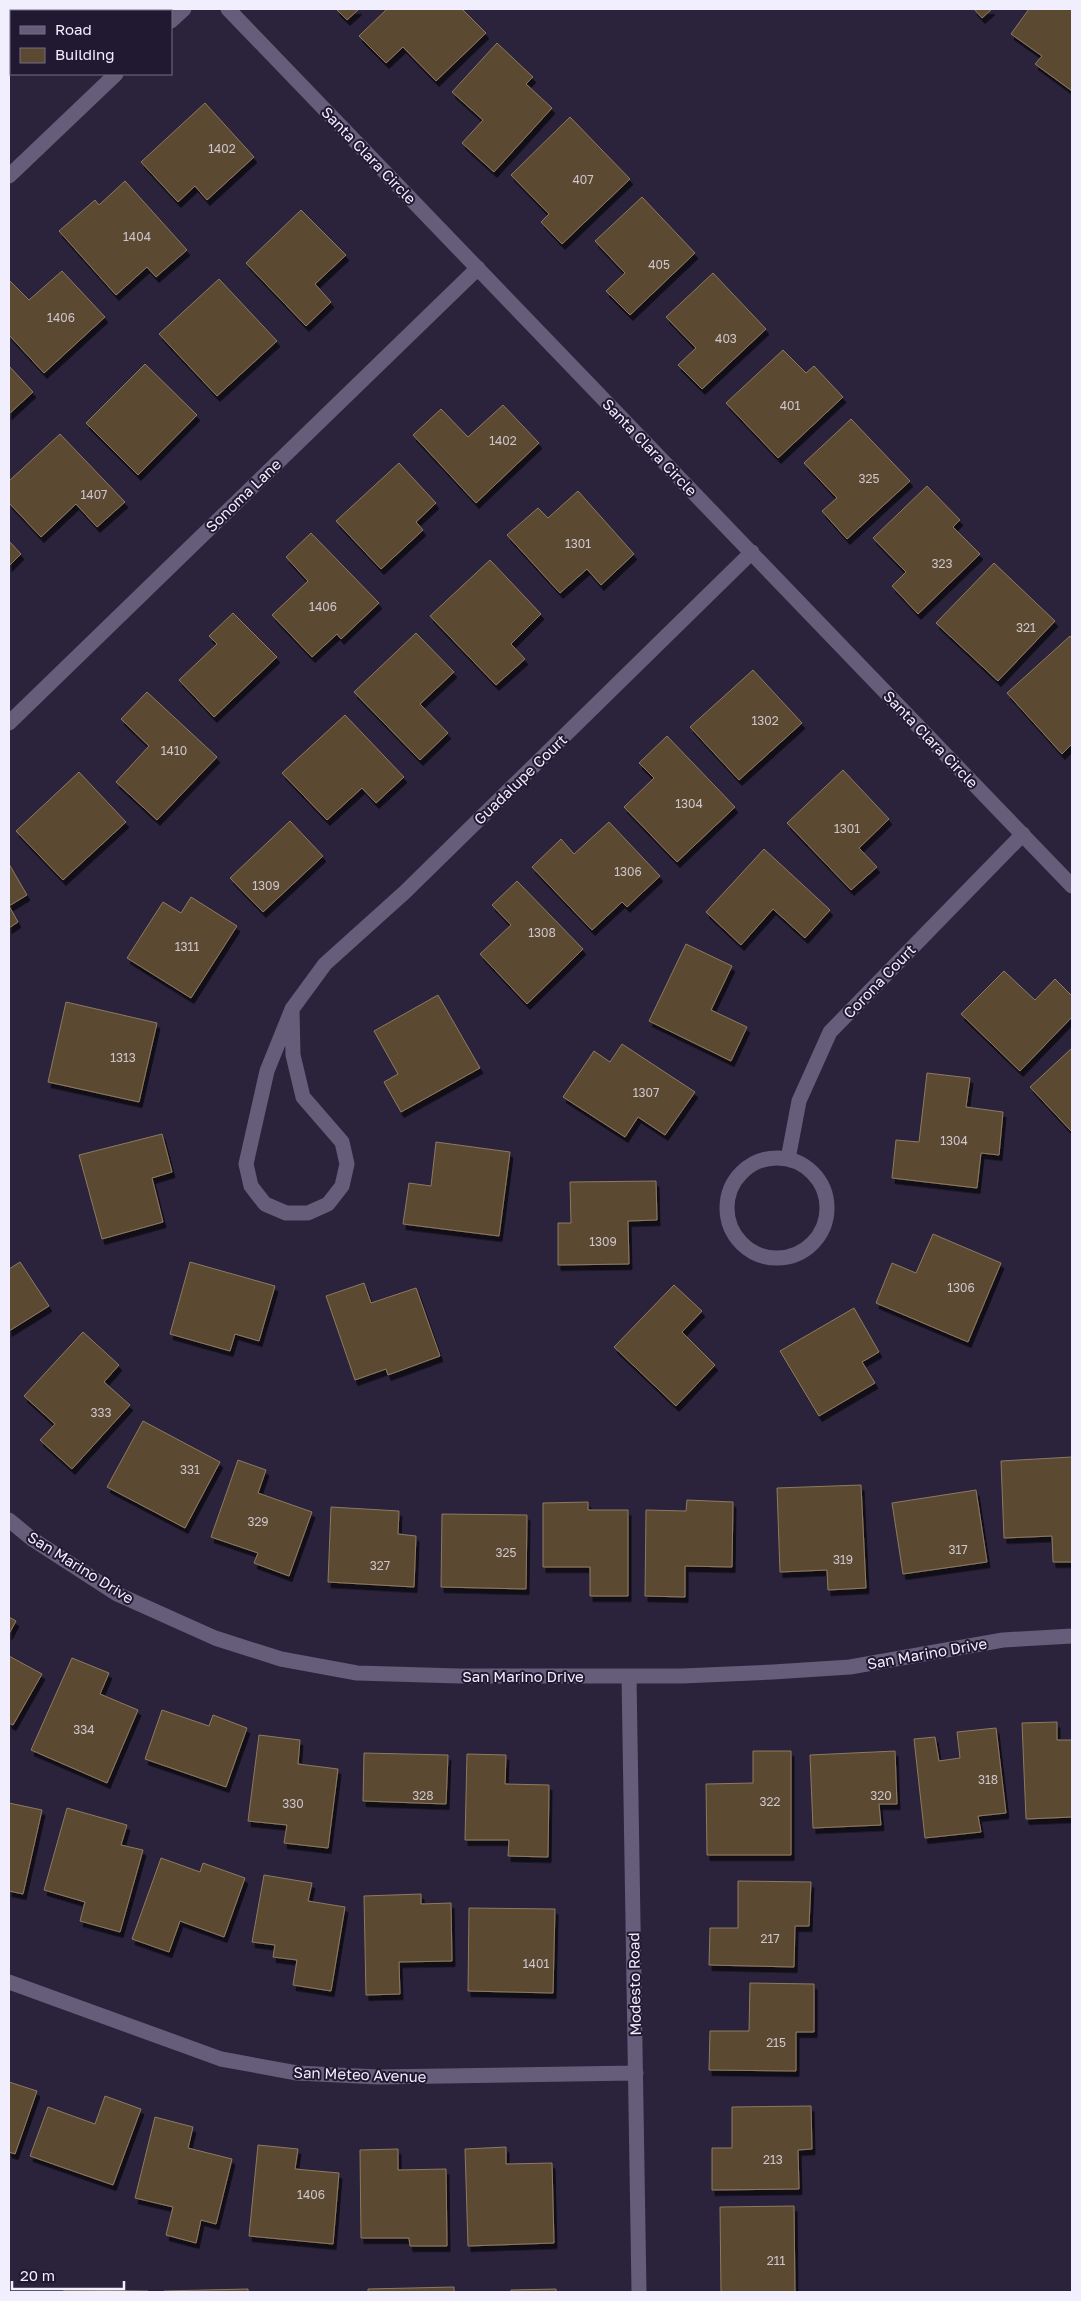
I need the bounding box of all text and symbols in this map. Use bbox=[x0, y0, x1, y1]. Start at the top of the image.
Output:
legend bbox=[10, 10, 172, 75]
text: Road bbox=[55, 20, 92, 38]
text: Building bbox=[55, 45, 115, 63]
street label: Santa Clara Circle bbox=[318, 103, 420, 208]
house number: 1402 bbox=[208, 141, 236, 156]
house number: 407 bbox=[572, 172, 594, 187]
house number: 1404 bbox=[123, 229, 151, 244]
house number: 405 bbox=[648, 257, 670, 272]
house number: 1406 bbox=[47, 310, 75, 325]
house number: 403 bbox=[715, 331, 737, 346]
street label: Santa Clara Circle bbox=[599, 395, 701, 500]
house number: 401 bbox=[780, 398, 800, 413]
house number: 1402 bbox=[489, 433, 517, 448]
street label: Sonoma Lane bbox=[202, 454, 285, 535]
house number: 325 bbox=[859, 471, 880, 486]
house number: 1407 bbox=[81, 487, 107, 502]
house number: 1301 bbox=[565, 536, 591, 551]
house number: 323 bbox=[931, 556, 953, 571]
house number: 1406 bbox=[309, 599, 337, 614]
house number: 321 bbox=[1016, 620, 1036, 635]
street label: Santa Clara Circle bbox=[880, 687, 982, 792]
house number: 1302 bbox=[751, 713, 779, 728]
street label: Guadalupe Court bbox=[470, 730, 570, 828]
house number: 1410 bbox=[161, 743, 187, 758]
house number: 1304 bbox=[675, 796, 703, 811]
house number: 1301 bbox=[834, 821, 860, 836]
house number: 1306 bbox=[614, 864, 642, 879]
house number: 1309 bbox=[252, 878, 280, 893]
house number: 1308 bbox=[528, 925, 556, 940]
house number: 1311 bbox=[175, 939, 199, 954]
street label: Corona Court bbox=[839, 940, 919, 1022]
house number: 1313 bbox=[110, 1050, 136, 1065]
house number: 1307 bbox=[633, 1085, 659, 1100]
house number: 1304 bbox=[940, 1133, 968, 1148]
house number: 1309 bbox=[589, 1234, 617, 1249]
house number: 1306 bbox=[947, 1280, 975, 1295]
house number: 333 bbox=[90, 1405, 112, 1420]
house number: 331 bbox=[180, 1462, 200, 1477]
house number: 329 bbox=[247, 1514, 269, 1529]
street label: San Marino Drive bbox=[25, 1527, 138, 1607]
house number: 317 bbox=[948, 1542, 968, 1557]
house number: 325 bbox=[496, 1545, 517, 1560]
house number: 319 bbox=[833, 1552, 853, 1567]
house number: 327 bbox=[370, 1558, 390, 1573]
street label: San Marino Drive bbox=[866, 1634, 989, 1672]
street label: San Marino Drive bbox=[462, 1667, 584, 1685]
house number: 334 bbox=[73, 1722, 95, 1737]
house number: 318 bbox=[978, 1772, 998, 1787]
house number: 328 bbox=[412, 1788, 434, 1803]
house number: 320 bbox=[870, 1788, 892, 1803]
house number: 322 bbox=[760, 1794, 781, 1809]
house number: 330 bbox=[282, 1796, 304, 1811]
house number: 217 bbox=[760, 1931, 780, 1946]
street label: Modesto Road bbox=[624, 1932, 644, 2036]
house number: 1401 bbox=[523, 1956, 549, 1971]
house number: 215 bbox=[766, 2035, 786, 2050]
street label: San Meteo Avenue bbox=[293, 2063, 427, 2085]
house number: 213 bbox=[763, 2152, 783, 2167]
house number: 1406 bbox=[297, 2187, 325, 2202]
house number: 211 bbox=[767, 2253, 785, 2268]
scale bar bbox=[12, 2258, 125, 2290]
text: 20 m bbox=[20, 2266, 55, 2284]

